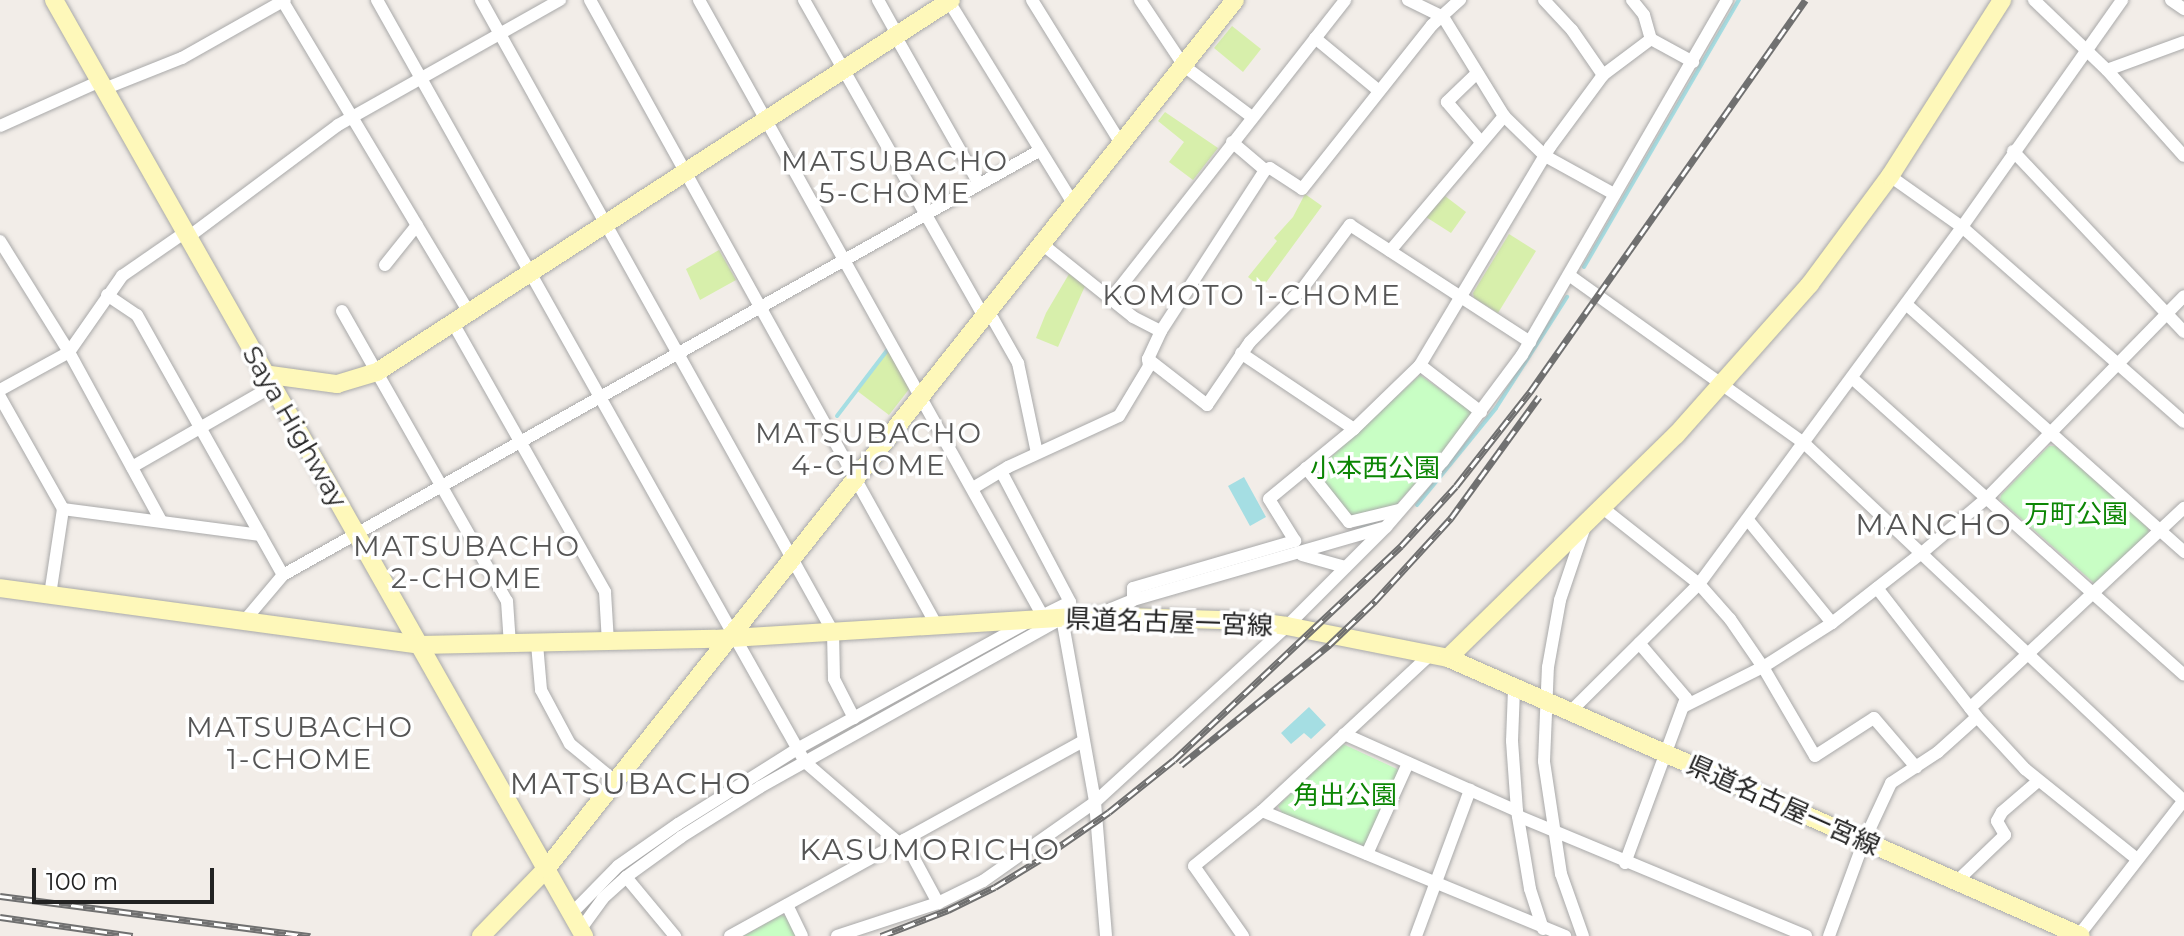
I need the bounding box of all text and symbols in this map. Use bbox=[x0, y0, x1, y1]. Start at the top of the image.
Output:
district label: MATSUBACHO 5-CHOME bbox=[781, 144, 1009, 210]
district label: KOMOTO 1-CHOME bbox=[1102, 278, 1402, 312]
street label: Saya Highway bbox=[235, 341, 353, 513]
district label: MATSUBACHO 4-CHOME bbox=[755, 416, 983, 482]
park label: 小本西公園 bbox=[1310, 453, 1440, 485]
park label: 万町公園 bbox=[2024, 499, 2128, 531]
district label: MANCHO bbox=[1855, 507, 2013, 543]
district label: MATSUBACHO 2-CHOME bbox=[353, 529, 581, 595]
street label: 県道名古屋一宮線 bbox=[1065, 604, 1273, 642]
district label: MATSUBACHO 1-CHOME bbox=[186, 710, 414, 776]
street label: 県道名古屋一宮線 bbox=[1682, 749, 1884, 863]
district label: MATSUBACHO bbox=[510, 766, 752, 802]
park label: 角出公園 bbox=[1293, 780, 1397, 812]
district label: KASUMORICHO bbox=[799, 832, 1061, 868]
scale bar bbox=[36, 852, 218, 902]
text: 100 m bbox=[46, 867, 118, 896]

